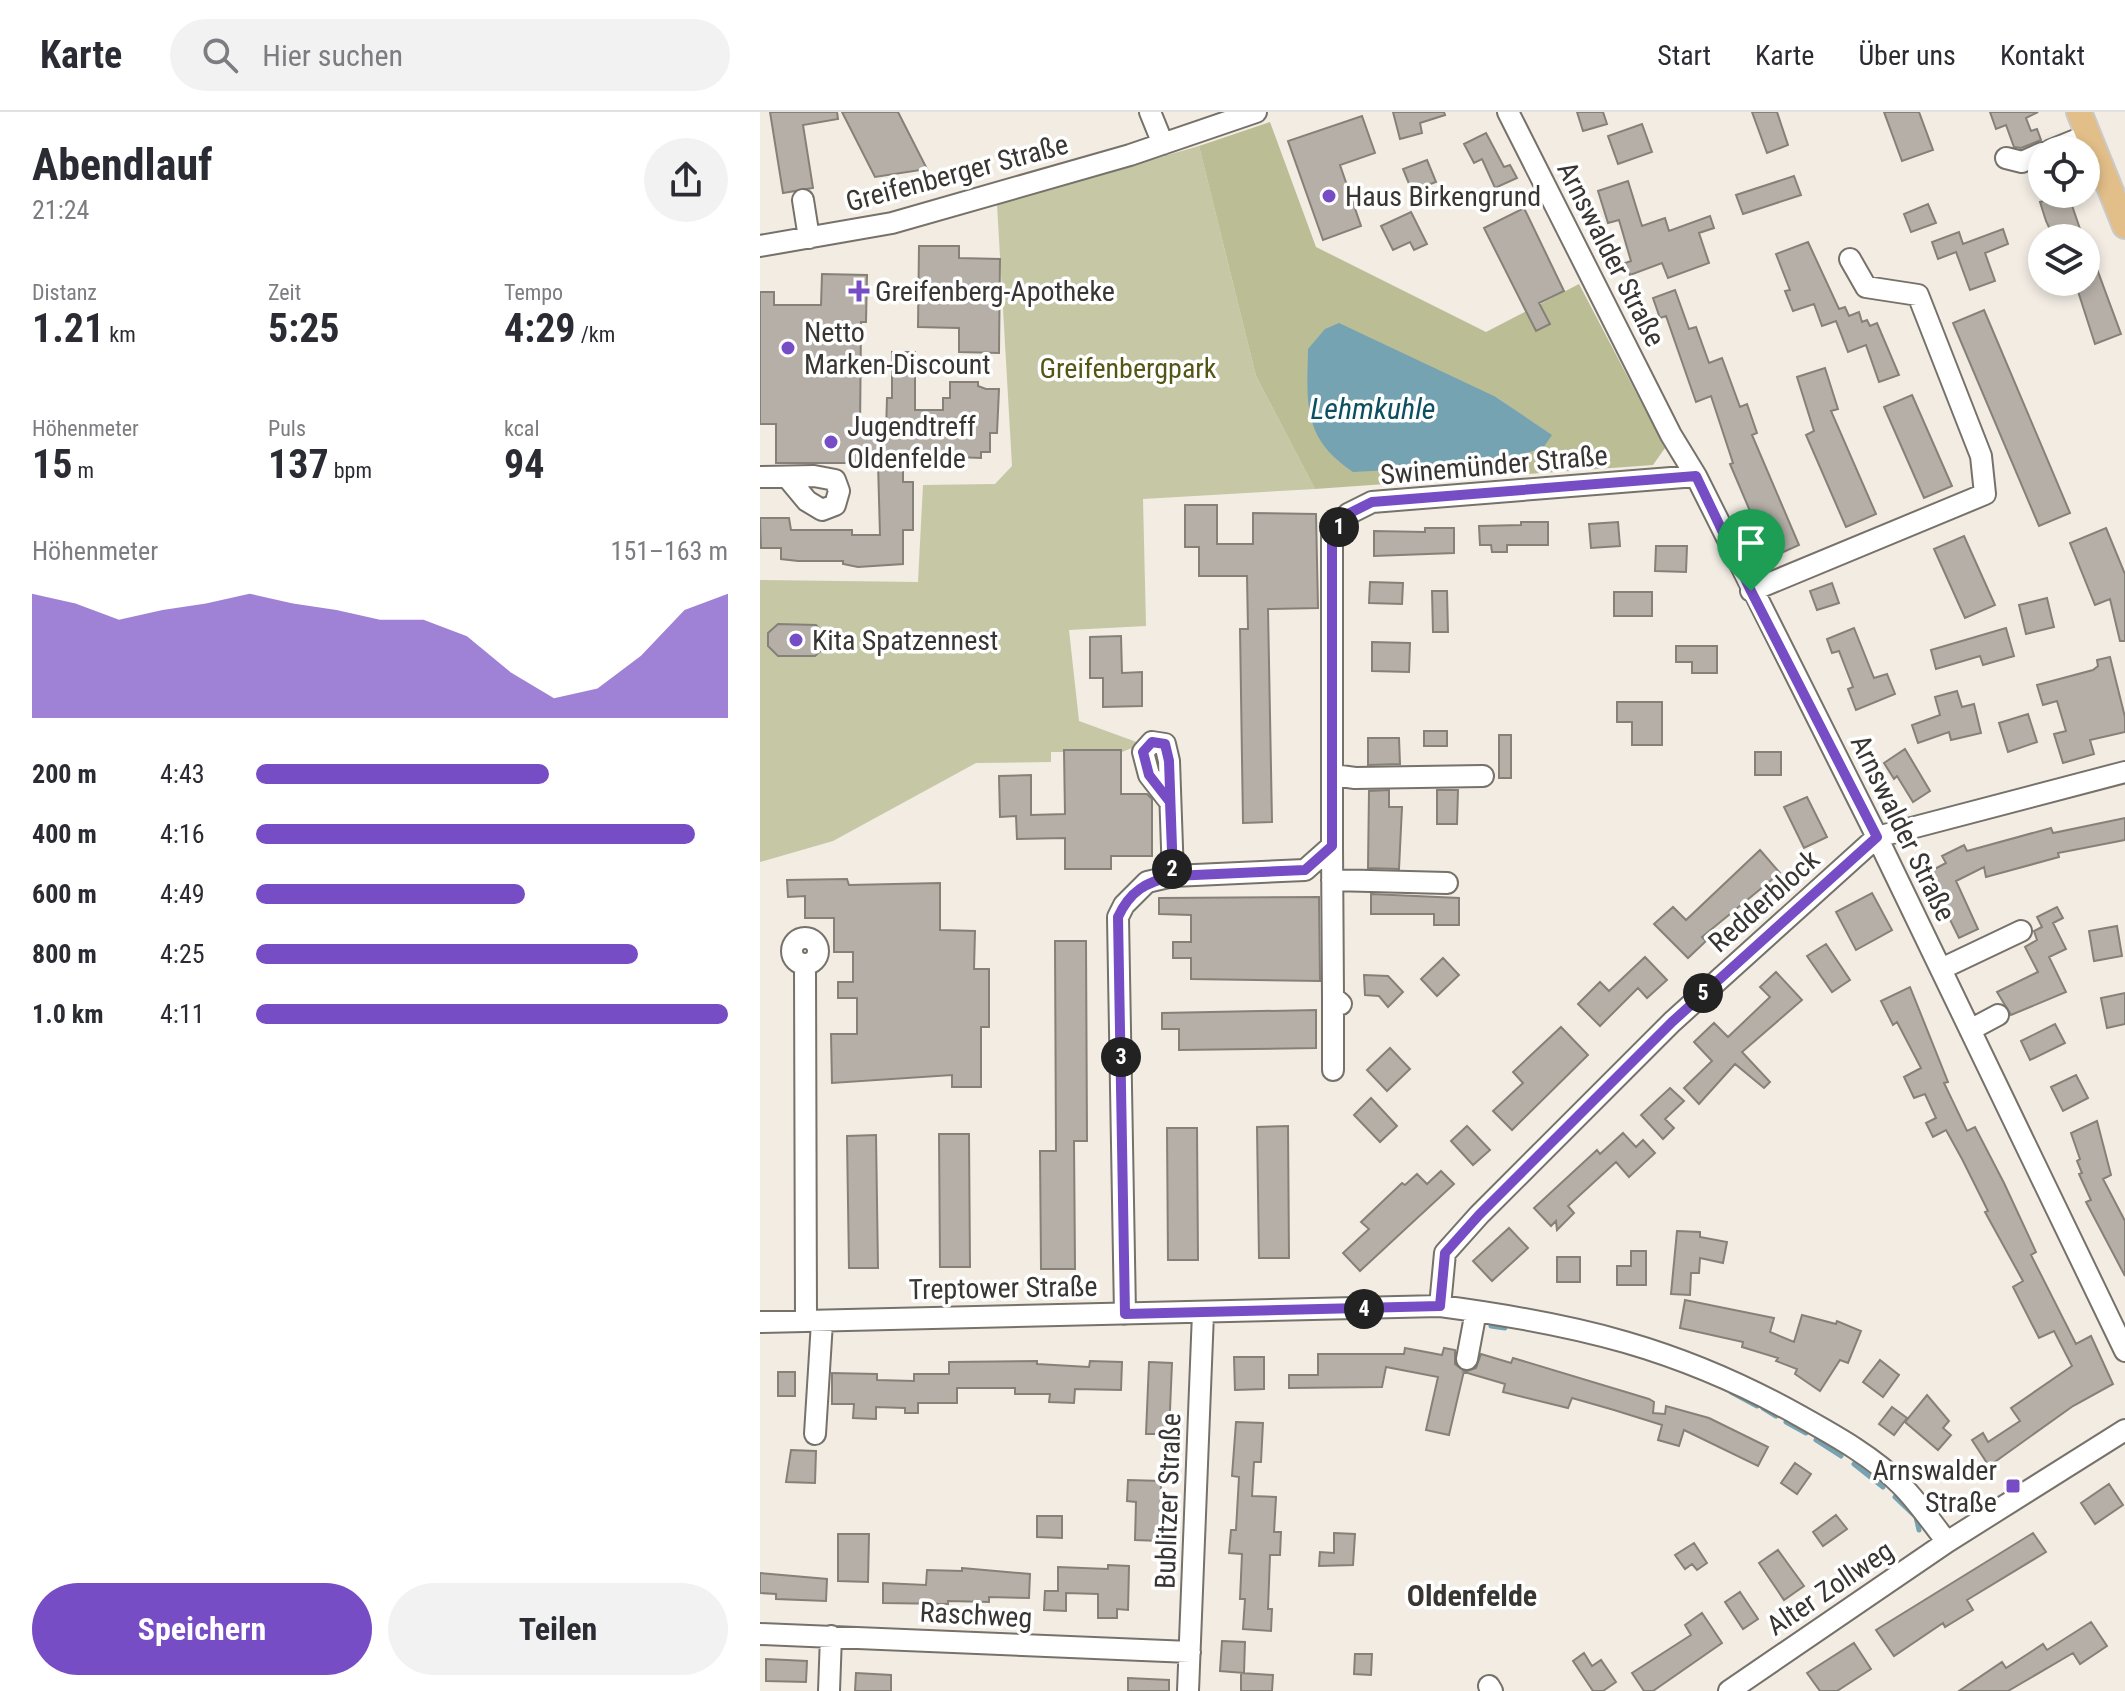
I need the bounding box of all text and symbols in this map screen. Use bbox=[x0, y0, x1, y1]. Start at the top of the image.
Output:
search box bbox=[170, 19, 730, 91]
text: Karte bbox=[40, 33, 122, 77]
icon: search bbox=[198, 33, 242, 77]
text: Hier suchen bbox=[262, 38, 403, 73]
text: Start bbox=[1657, 39, 1711, 72]
text: Karte bbox=[1755, 39, 1814, 72]
text: Über uns bbox=[1858, 39, 1956, 72]
text: Kontakt bbox=[2000, 39, 2085, 72]
street label: Greifenberger Straße bbox=[842, 127, 1072, 219]
map controls bbox=[2028, 136, 2100, 296]
button: locate bbox=[2028, 136, 2100, 208]
button: share bbox=[644, 138, 728, 222]
text: Abendlauf bbox=[32, 139, 212, 191]
street label: Arnswalder Straße bbox=[1550, 156, 1672, 352]
place label: Haus Birkengrund bbox=[1345, 180, 1541, 213]
marker: Haus Birkengrund bbox=[1320, 187, 1338, 205]
text: 21:24 bbox=[32, 195, 89, 225]
button: layers bbox=[2028, 224, 2100, 296]
place label: Greifenberg-Apotheke bbox=[875, 275, 1115, 308]
text: Distanz bbox=[32, 280, 97, 305]
text: Zeit bbox=[268, 280, 301, 305]
text: Tempo bbox=[504, 280, 563, 305]
marker: Greifenberg-Apotheke bbox=[850, 282, 868, 300]
text: 1.21 bbox=[32, 305, 104, 352]
text: 5:25 bbox=[268, 305, 340, 352]
text: 4:29 bbox=[504, 305, 576, 352]
place label: Netto Marken-Discount bbox=[804, 316, 991, 381]
text: km bbox=[104, 322, 136, 347]
text: /km bbox=[576, 322, 615, 347]
marker: Netto Marken-Discount bbox=[779, 339, 797, 357]
park label: Greifenbergpark bbox=[1040, 352, 1217, 385]
water label: Lehmkuhle bbox=[1311, 391, 1435, 426]
place label: Jugendtreff Oldenfelde bbox=[847, 410, 976, 475]
text: Höhenmeter bbox=[32, 416, 139, 441]
text: Puls bbox=[268, 416, 306, 441]
text: kcal bbox=[504, 416, 539, 441]
marker: Jugendtreff Oldenfelde bbox=[822, 433, 840, 451]
street label: Swinemünder Straße bbox=[1379, 439, 1609, 491]
text: 15 bbox=[32, 441, 72, 488]
text: 137 bbox=[268, 441, 329, 488]
text: 94 bbox=[504, 441, 544, 488]
text: m bbox=[72, 458, 94, 483]
text: bpm bbox=[329, 458, 372, 483]
pin: 1 bbox=[1319, 507, 1359, 547]
pin bbox=[1717, 509, 1785, 591]
text: 1 bbox=[1333, 514, 1345, 539]
icon: arrive bbox=[1729, 521, 1773, 565]
text: Höhenmeter bbox=[32, 536, 158, 566]
text: 151–163 m bbox=[611, 536, 728, 566]
place label: Kita Spatzennest bbox=[812, 624, 998, 657]
marker: Kita Spatzennest bbox=[787, 631, 805, 649]
street label: Arnswalder Straße bbox=[1844, 730, 1962, 926]
text: 200 m bbox=[32, 759, 97, 789]
text: 4:43 bbox=[160, 759, 205, 789]
text: 400 m bbox=[32, 819, 97, 849]
text: 4:16 bbox=[160, 819, 205, 849]
street label: Redderblock bbox=[1702, 843, 1826, 959]
pin: 2 bbox=[1152, 849, 1192, 889]
text: 2 bbox=[1166, 856, 1178, 881]
text: 600 m bbox=[32, 879, 97, 909]
text: 4:49 bbox=[160, 879, 205, 909]
text: 800 m bbox=[32, 939, 97, 969]
text: 4:25 bbox=[160, 939, 205, 969]
pin: 5 bbox=[1683, 973, 1723, 1013]
text: 5 bbox=[1697, 980, 1709, 1005]
text: 1.0 km bbox=[32, 999, 104, 1029]
text: 4:11 bbox=[160, 999, 205, 1029]
pin: 3 bbox=[1101, 1037, 1141, 1077]
text: 3 bbox=[1115, 1044, 1127, 1069]
street label: Treptower Straße bbox=[908, 1270, 1098, 1306]
pin: 4 bbox=[1344, 1289, 1384, 1329]
text: 4 bbox=[1358, 1296, 1370, 1321]
street label: Bublitzer Straße bbox=[1148, 1413, 1188, 1589]
place label: Arnswalder Straße bbox=[1872, 1454, 1997, 1519]
marker: Arnswalder Straße bbox=[2004, 1477, 2022, 1495]
street label: Alter Zollweg bbox=[1761, 1534, 1899, 1642]
district label: Oldenfelde bbox=[1407, 1578, 1537, 1613]
button: Speichern bbox=[32, 1583, 372, 1675]
button: Teilen bbox=[388, 1583, 728, 1675]
street label: Raschweg bbox=[919, 1596, 1033, 1634]

